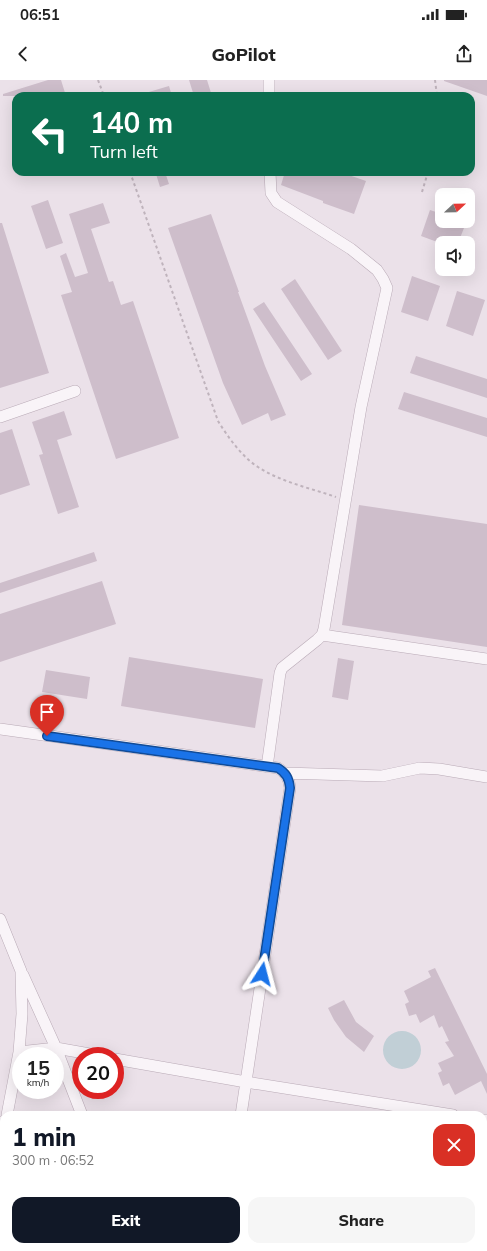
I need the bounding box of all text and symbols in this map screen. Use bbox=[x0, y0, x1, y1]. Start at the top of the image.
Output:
text: 06:51 bbox=[20, 5, 60, 24]
icon: back bbox=[12, 43, 34, 65]
text: GoPilot bbox=[211, 43, 276, 66]
icon: share bbox=[453, 43, 475, 65]
text: 140 m bbox=[90, 105, 173, 140]
icon: left bbox=[24, 108, 76, 160]
text: Turn left bbox=[90, 140, 158, 163]
north arrow bbox=[435, 188, 475, 228]
map controls bbox=[435, 188, 475, 276]
button: sound bbox=[435, 236, 475, 276]
pin bbox=[30, 695, 64, 736]
icon: arrive bbox=[36, 701, 58, 723]
position arrow bbox=[241, 953, 283, 995]
speed limit sign: 20 bbox=[72, 1047, 124, 1099]
text: 15 bbox=[26, 1055, 50, 1080]
text: km/h bbox=[27, 1076, 49, 1089]
text: 1 min bbox=[12, 1122, 76, 1152]
button: close bbox=[433, 1124, 475, 1166]
text: 300 m · 06:52 bbox=[12, 1152, 94, 1168]
button: Exit bbox=[12, 1197, 240, 1243]
button: Share bbox=[248, 1197, 475, 1243]

